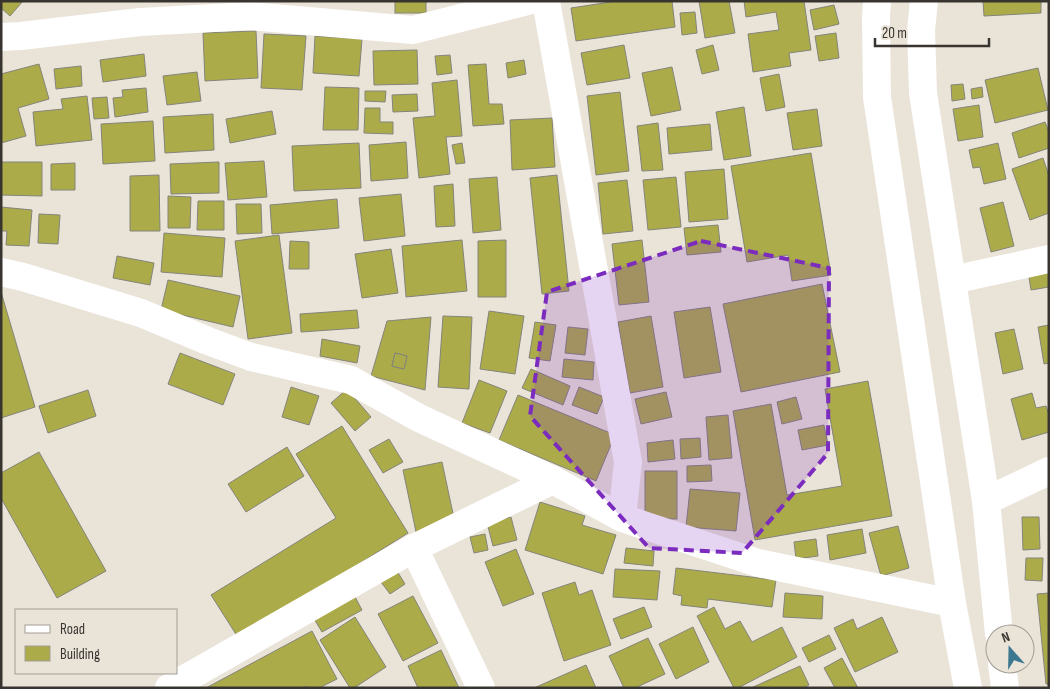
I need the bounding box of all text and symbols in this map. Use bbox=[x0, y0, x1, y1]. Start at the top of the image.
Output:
scale bar bbox=[875, 15, 989, 47]
text: 20 m bbox=[882, 24, 907, 43]
legend bbox=[15, 609, 178, 674]
text: Road bbox=[60, 620, 85, 639]
north arrow bbox=[985, 624, 1035, 674]
text: N bbox=[999, 628, 1012, 647]
text: Building bbox=[60, 645, 100, 664]

